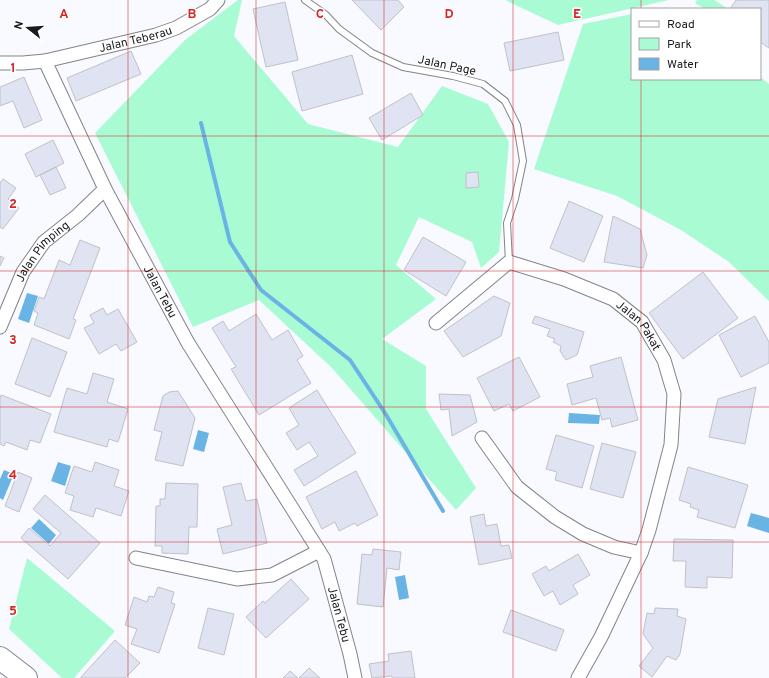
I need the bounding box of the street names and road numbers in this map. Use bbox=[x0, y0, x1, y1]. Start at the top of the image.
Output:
street label: Jalan Teberau bbox=[97, 23, 175, 57]
street label: Jalan Page bbox=[416, 52, 477, 80]
street label: Jalan Pimping bbox=[13, 218, 73, 285]
street label: Jalan Tebu bbox=[139, 263, 180, 321]
street label: Jalan Pakat bbox=[612, 297, 664, 354]
street label: Jalan Tebu bbox=[323, 585, 353, 644]

